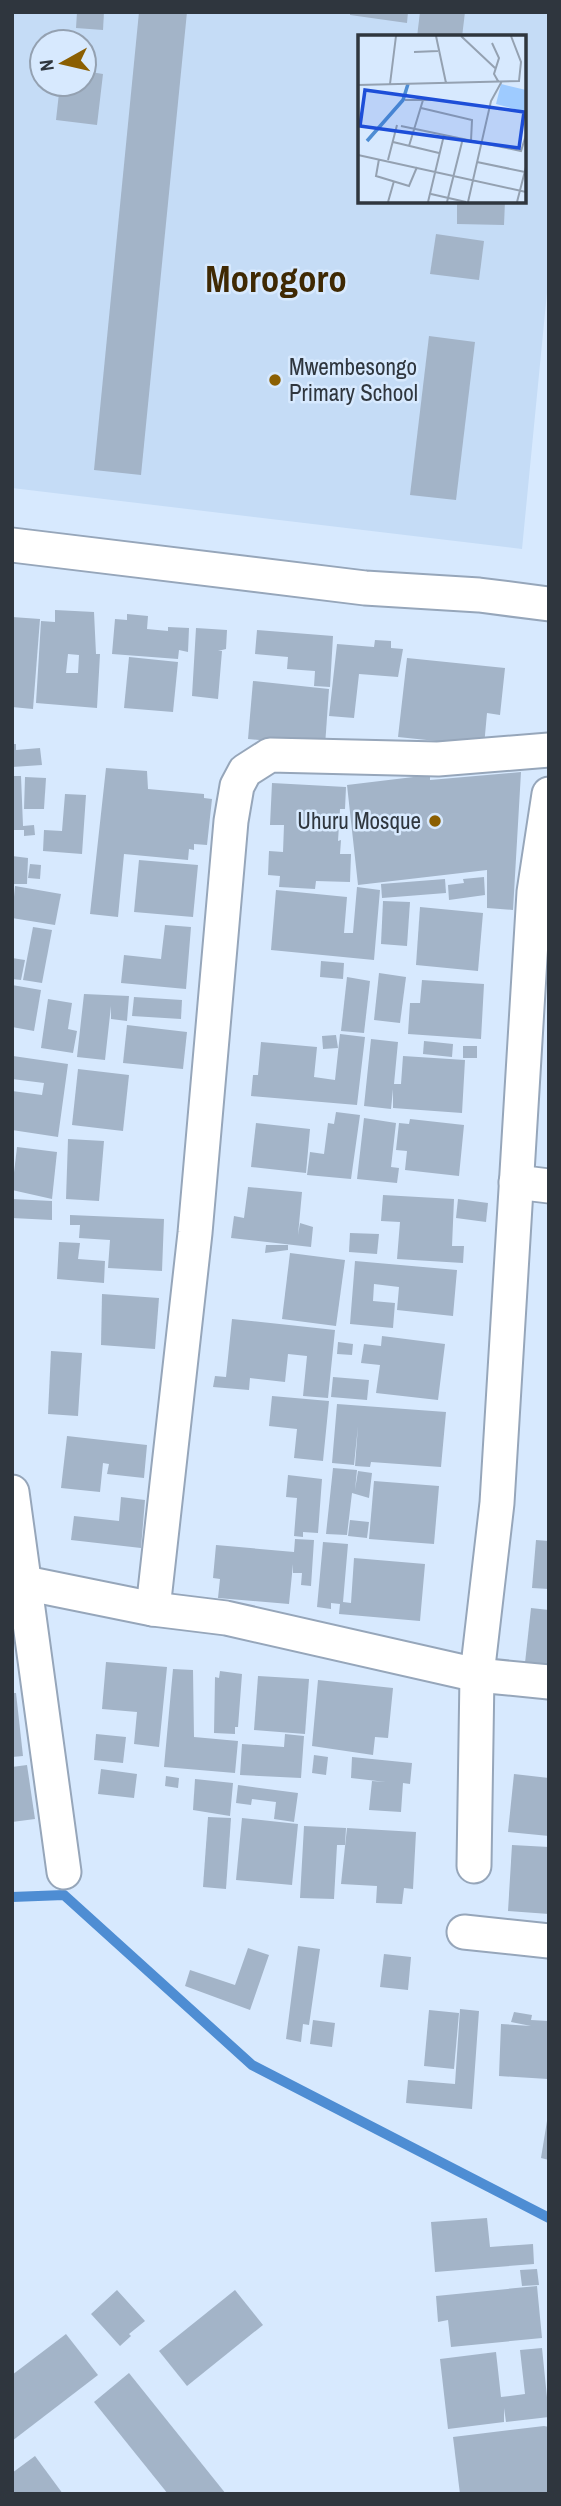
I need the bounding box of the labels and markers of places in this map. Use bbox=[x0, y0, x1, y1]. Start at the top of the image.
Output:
place label: Mwembesongo Primary School bbox=[289, 351, 418, 408]
marker: Mwembesongo Primary School bbox=[267, 372, 283, 388]
place label: Uhuru Mosque bbox=[297, 805, 421, 836]
marker: Uhuru Mosque bbox=[427, 813, 443, 829]

